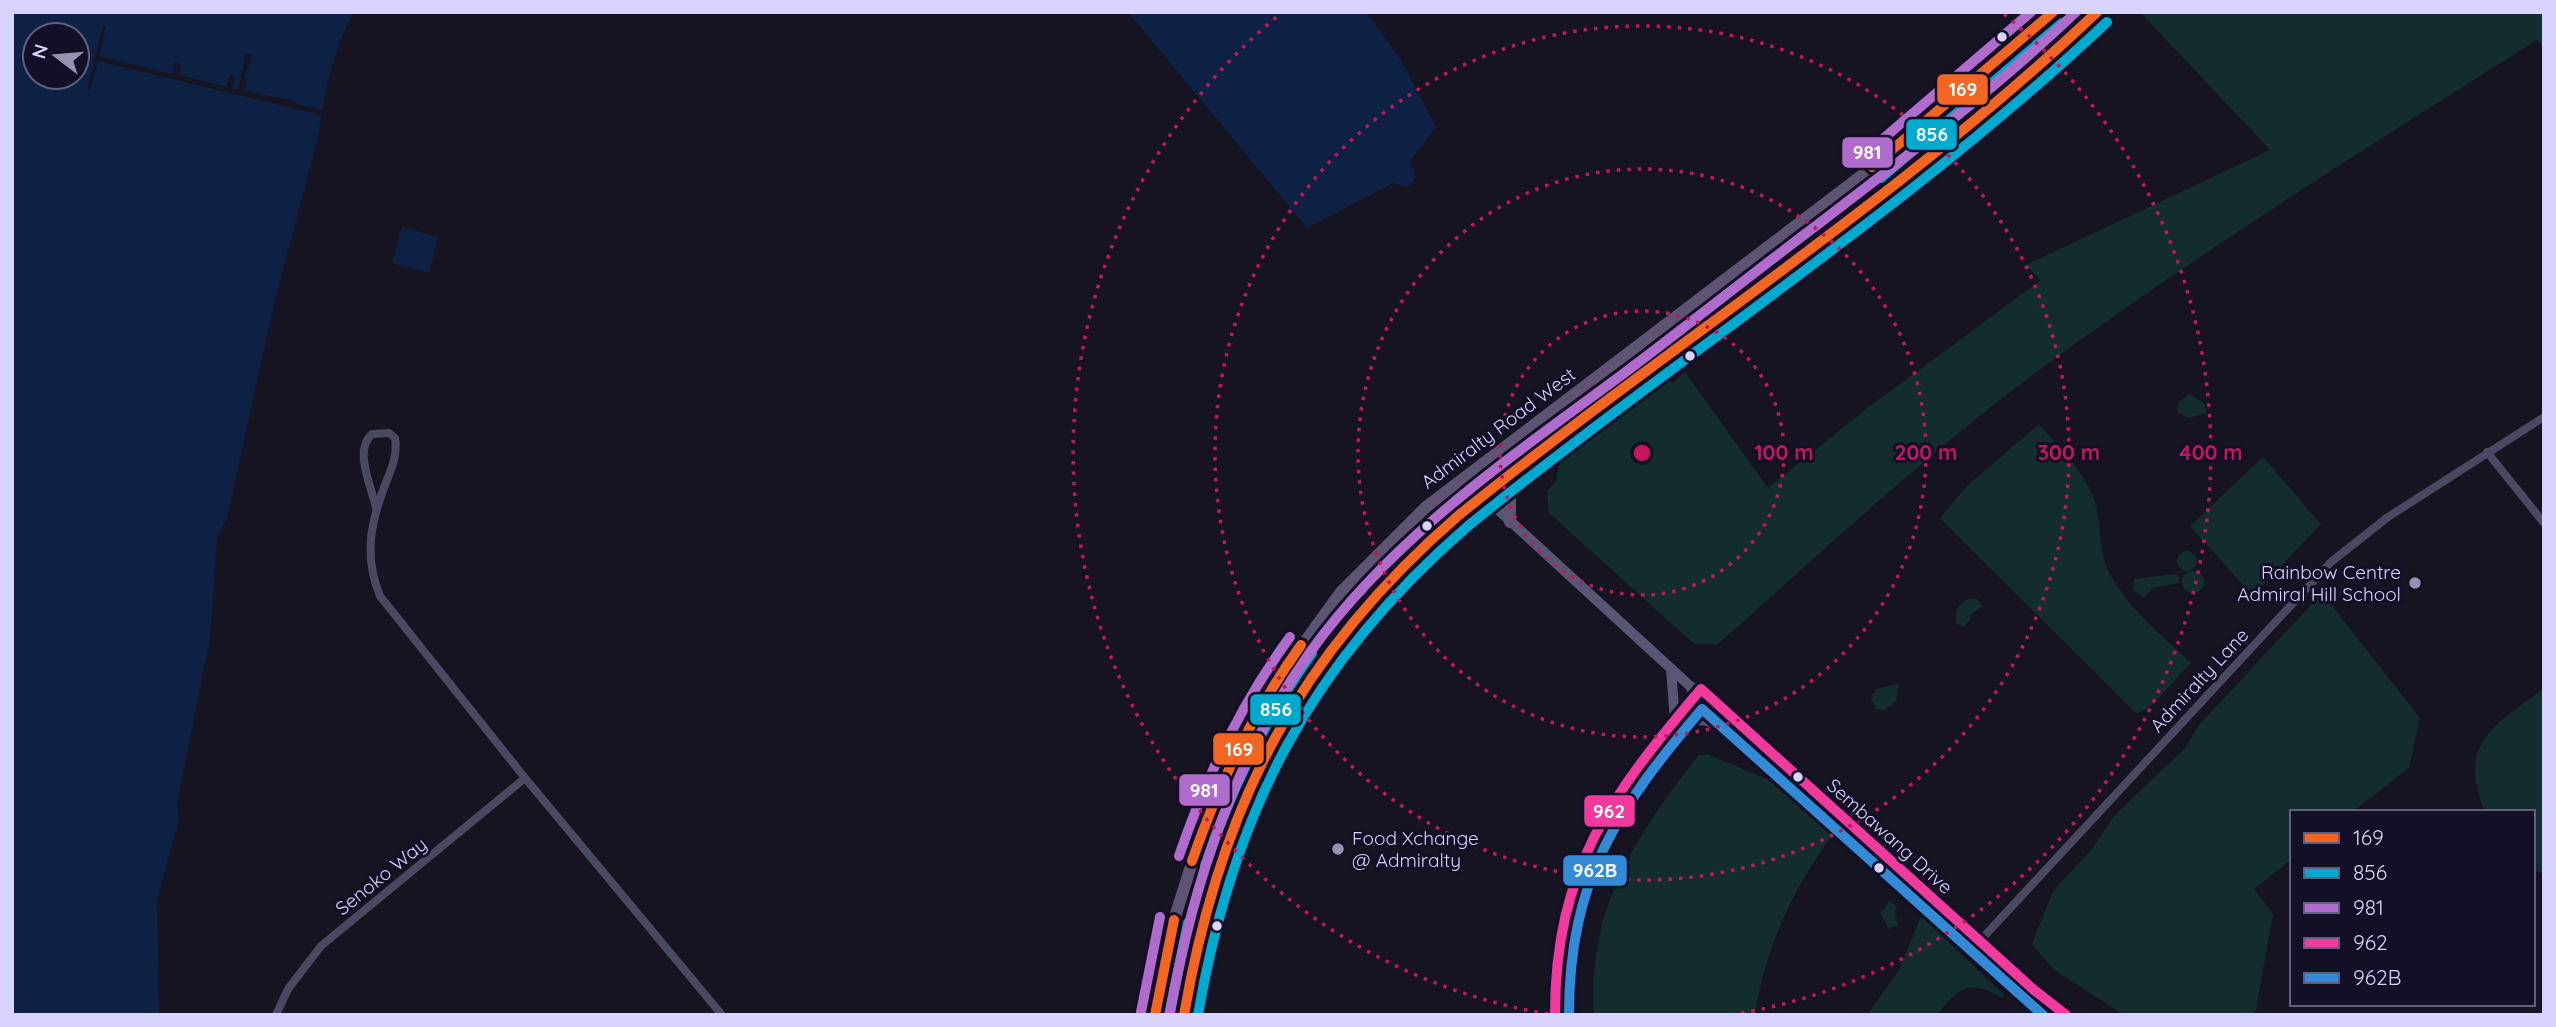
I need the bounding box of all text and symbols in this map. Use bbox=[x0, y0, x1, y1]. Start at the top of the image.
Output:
north arrow bbox=[21, 21, 91, 91]
unlabelled marker bbox=[1995, 30, 2009, 44]
text: N bbox=[26, 41, 53, 61]
line badge: 169 bbox=[1936, 73, 1989, 106]
text: 169 bbox=[1949, 77, 1977, 101]
line badge: 856 bbox=[1905, 118, 1958, 151]
text: 856 bbox=[1916, 122, 1948, 146]
line badge: 981 bbox=[1841, 136, 1894, 169]
text: 981 bbox=[1853, 140, 1881, 164]
unlabelled marker bbox=[1683, 349, 1697, 363]
street label: Admiralty Road West bbox=[1416, 362, 1580, 494]
text: 100 m bbox=[1754, 439, 1814, 465]
text: 200 m bbox=[1895, 439, 1957, 465]
text: 300 m bbox=[2038, 439, 2100, 465]
text: 400 m bbox=[2179, 439, 2243, 465]
centre of rings bbox=[1630, 441, 1654, 465]
unlabelled marker bbox=[1420, 519, 1434, 533]
place label: Rainbow Centre Admiral Hill School bbox=[2237, 560, 2401, 606]
marker: Rainbow Centre Admiral Hill School bbox=[2407, 575, 2423, 591]
street label: Admiralty Lane bbox=[2145, 623, 2253, 737]
line badge: 856 bbox=[1249, 693, 1302, 726]
text: 856 bbox=[1260, 697, 1292, 721]
line badge: 169 bbox=[1212, 732, 1265, 766]
text: 169 bbox=[1225, 737, 1253, 761]
unlabelled marker bbox=[1791, 770, 1805, 784]
line badge: 981 bbox=[1178, 773, 1231, 807]
street label: Sembawang Drive bbox=[1822, 773, 1958, 899]
text: 981 bbox=[1190, 778, 1218, 802]
line badge: 962 bbox=[1583, 794, 1636, 828]
text: 962 bbox=[1593, 799, 1625, 823]
legend bbox=[2290, 810, 2535, 1006]
text: 169 bbox=[2353, 824, 2384, 850]
place label: Food Xchange @ Admiralty bbox=[1352, 826, 1479, 872]
street label: Senoko Way bbox=[330, 832, 432, 920]
marker: Food Xchange @ Admiralty bbox=[1330, 841, 1346, 857]
line badge: 962B bbox=[1562, 854, 1628, 887]
text: 962B bbox=[1573, 858, 1617, 882]
text: 856 bbox=[2353, 859, 2387, 885]
unlabelled marker bbox=[1872, 861, 1886, 875]
text: 981 bbox=[2353, 894, 2384, 920]
unlabelled marker bbox=[1210, 919, 1224, 933]
text: 962 bbox=[2353, 929, 2388, 955]
text: 962B bbox=[2353, 964, 2401, 990]

